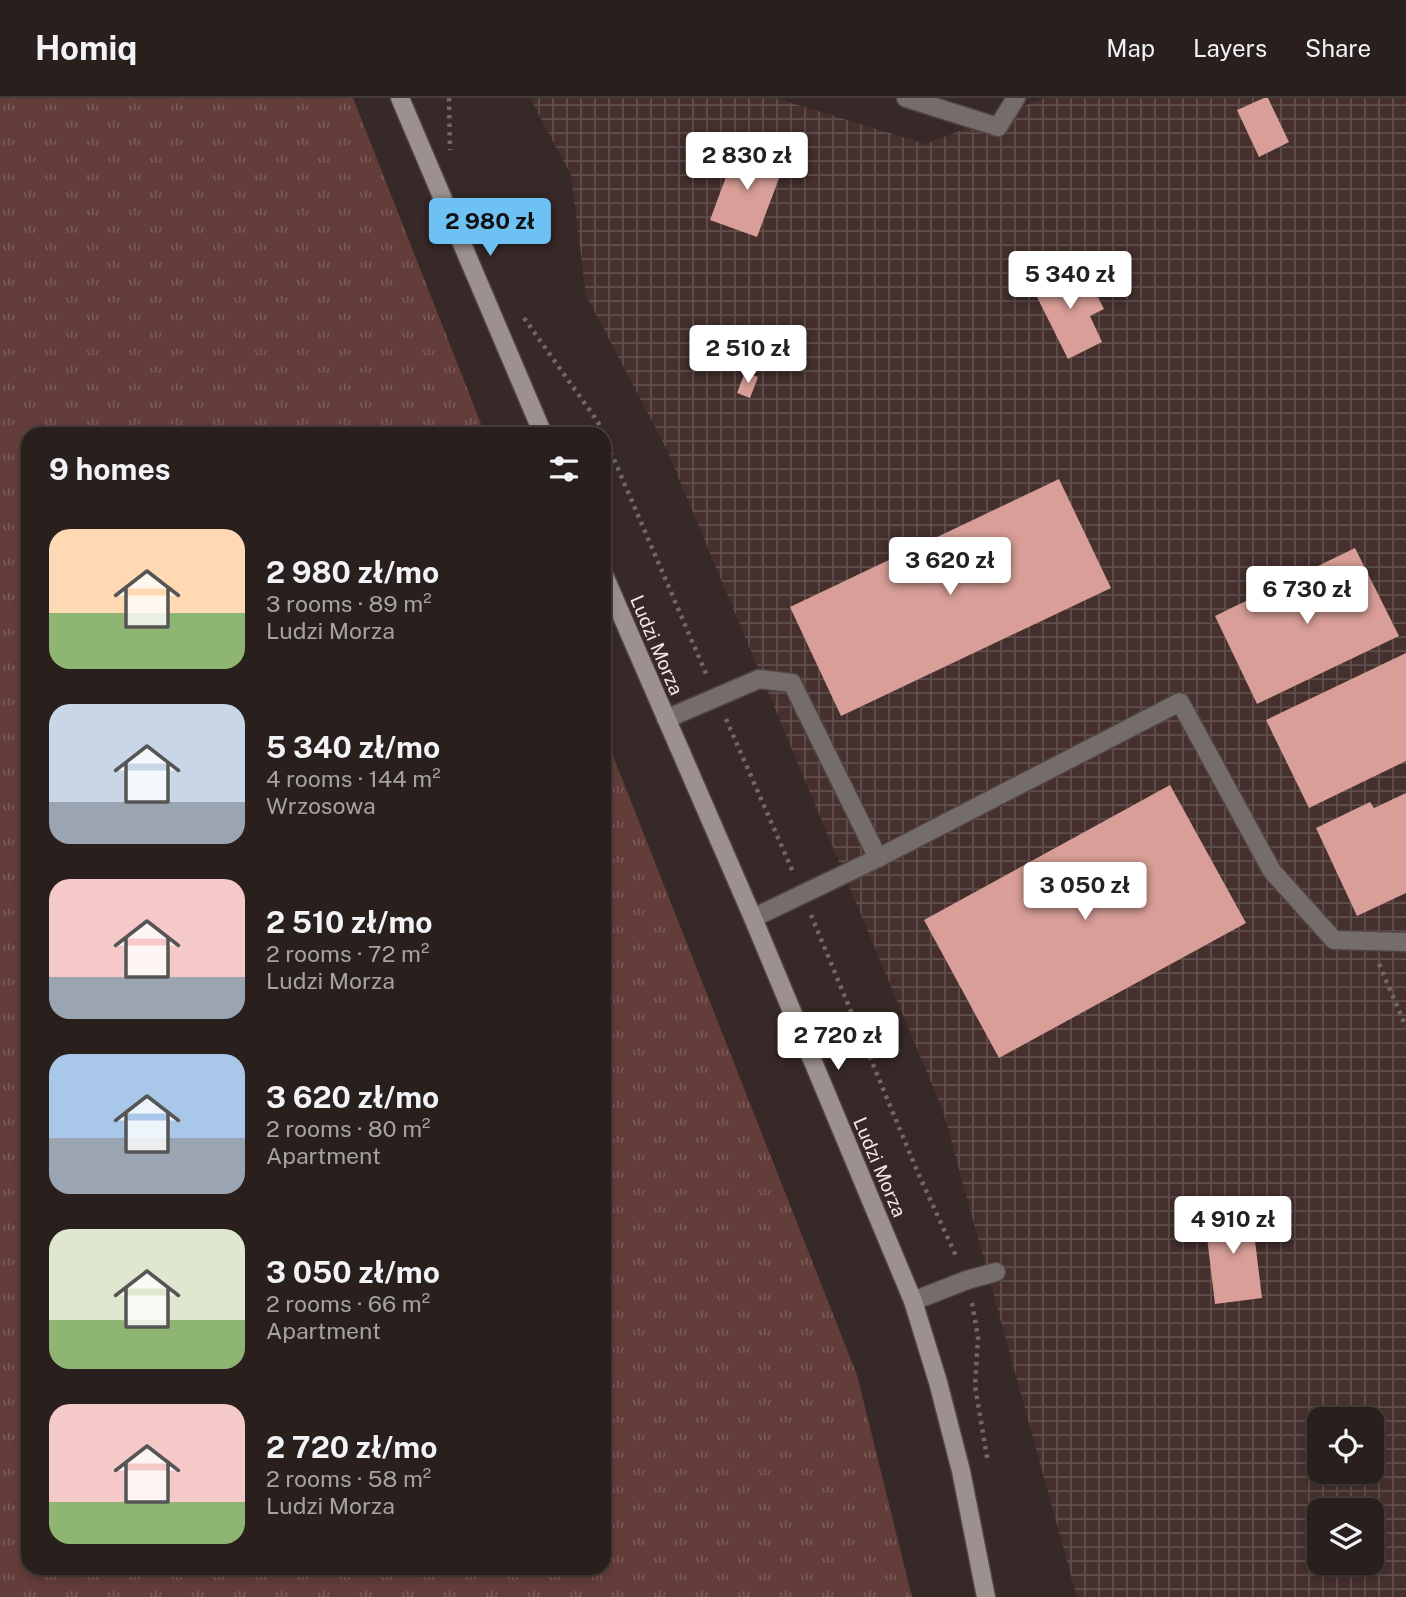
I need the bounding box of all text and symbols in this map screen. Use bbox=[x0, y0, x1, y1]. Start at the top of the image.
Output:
text: Homiq bbox=[35, 29, 137, 67]
text: Map bbox=[1106, 34, 1155, 62]
text: Layers bbox=[1193, 34, 1267, 62]
text: Share bbox=[1305, 34, 1371, 62]
pin: 2 830 zł bbox=[675, 132, 819, 192]
text: 2 830 zł bbox=[702, 141, 792, 168]
pin: 2 980 zł bbox=[418, 198, 562, 258]
text: 2 980 zł bbox=[445, 207, 535, 234]
pin: 5 340 zł bbox=[998, 252, 1142, 311]
text: 5 340 zł bbox=[1025, 260, 1115, 287]
pin: 2 510 zł bbox=[676, 326, 820, 385]
text: 2 510 zł bbox=[705, 334, 791, 361]
icon: filters bbox=[545, 450, 583, 488]
text: 9 homes bbox=[49, 451, 171, 487]
pin: 3 620 zł bbox=[878, 538, 1022, 597]
text: 3 620 zł bbox=[905, 546, 995, 573]
text: 2 980 zł/mo bbox=[266, 554, 439, 590]
icon: home bbox=[105, 557, 189, 641]
pin: 6 730 zł bbox=[1235, 566, 1379, 626]
text: 6 730 zł bbox=[1262, 575, 1352, 602]
text: 3 rooms · 89 m² bbox=[266, 590, 432, 617]
street label: Ludzi Morza bbox=[626, 592, 688, 698]
text: Ludzi Morza bbox=[266, 617, 395, 644]
text: 5 340 zł/mo bbox=[266, 729, 440, 765]
icon: home bbox=[105, 732, 189, 816]
text: 4 rooms · 144 m² bbox=[266, 765, 441, 792]
text: Wrzosowa bbox=[266, 792, 376, 819]
pin: 3 050 zł bbox=[1013, 862, 1157, 922]
text: 3 050 zł bbox=[1040, 871, 1130, 898]
text: 2 510 zł/mo bbox=[266, 904, 433, 940]
icon: home bbox=[105, 907, 189, 991]
text: 2 rooms · 72 m² bbox=[266, 940, 429, 967]
text: Ludzi Morza bbox=[266, 967, 395, 994]
pin: 2 720 zł bbox=[766, 1012, 910, 1072]
text: 2 720 zł bbox=[794, 1021, 882, 1048]
text: 3 620 zł/mo bbox=[266, 1079, 439, 1115]
icon: home bbox=[105, 1082, 189, 1166]
street label: Ludzi Morza bbox=[849, 1114, 911, 1220]
text: 2 rooms · 80 m² bbox=[266, 1115, 431, 1142]
text: Apartment bbox=[266, 1142, 381, 1169]
pin: 4 910 zł bbox=[1161, 1196, 1305, 1256]
text: 4 910 zł bbox=[1190, 1205, 1276, 1232]
text: 3 050 zł/mo bbox=[266, 1254, 440, 1290]
icon: home bbox=[105, 1257, 189, 1341]
text: 2 rooms · 66 m² bbox=[266, 1290, 430, 1317]
text: Apartment bbox=[266, 1317, 381, 1344]
map controls bbox=[1307, 1407, 1384, 1575]
button: locate bbox=[1307, 1407, 1384, 1484]
text: 2 720 zł/mo bbox=[266, 1429, 437, 1465]
icon: home bbox=[105, 1432, 189, 1516]
text: 2 rooms · 58 m² bbox=[266, 1465, 431, 1492]
text: Ludzi Morza bbox=[266, 1492, 395, 1519]
button: layers bbox=[1307, 1498, 1384, 1575]

